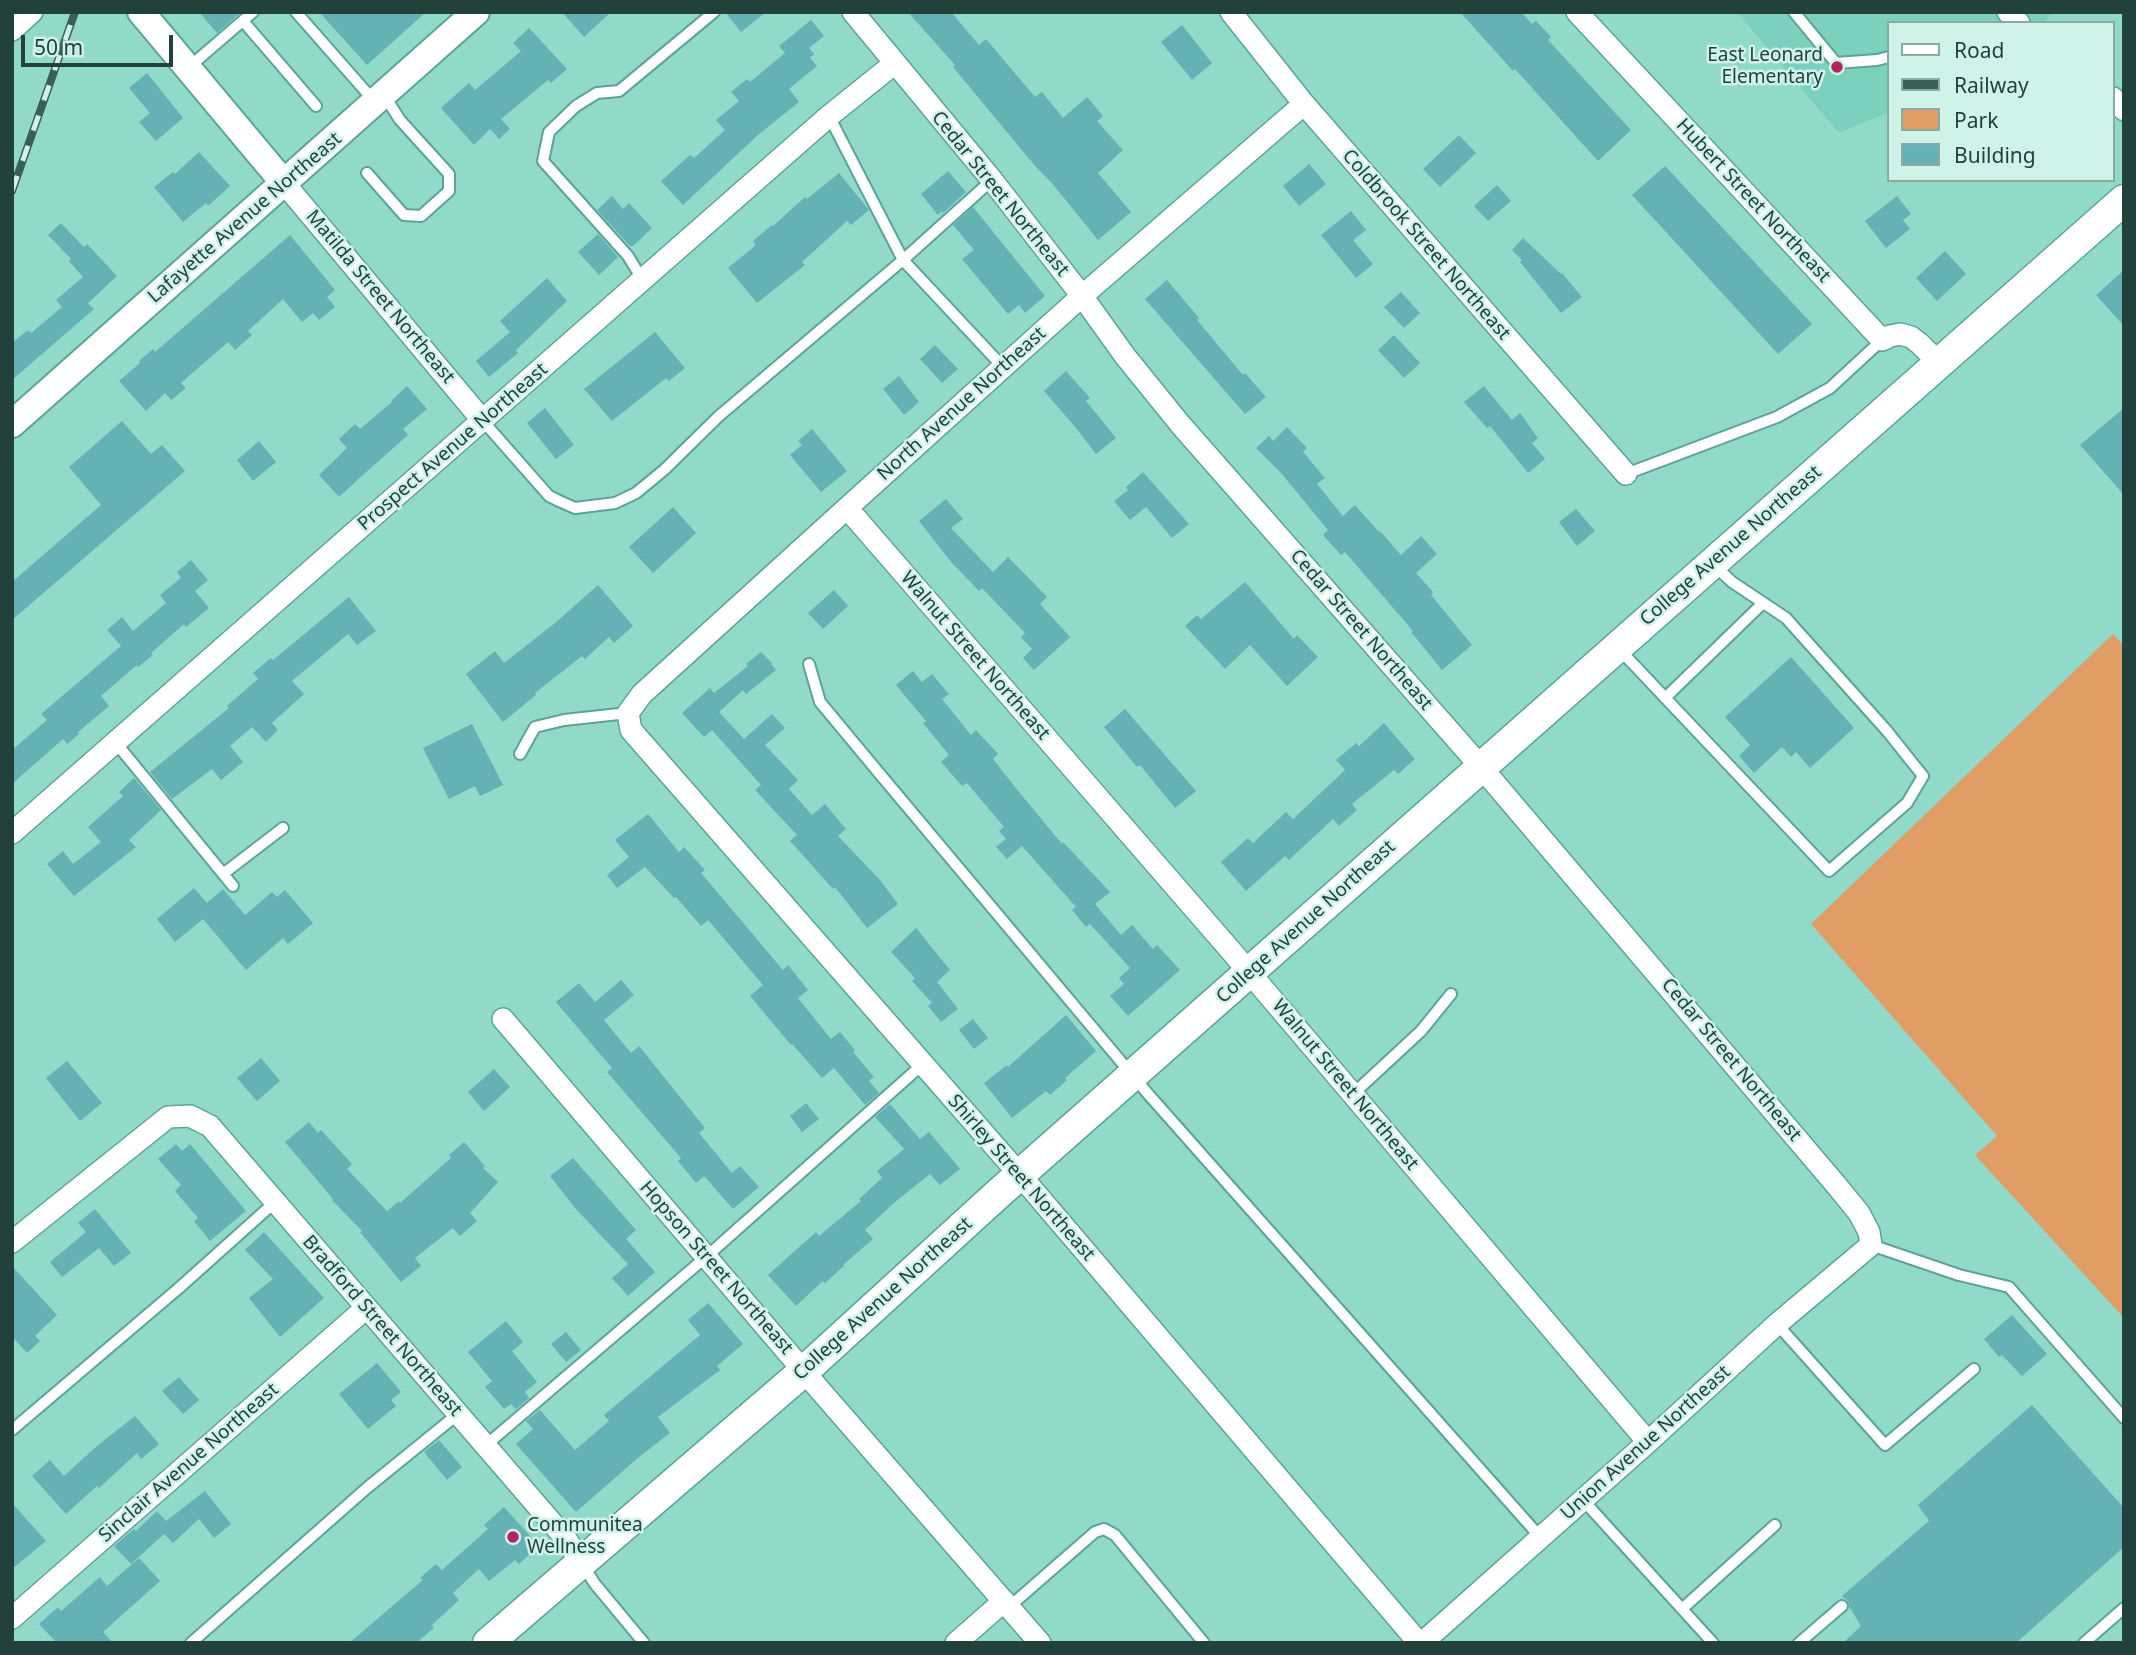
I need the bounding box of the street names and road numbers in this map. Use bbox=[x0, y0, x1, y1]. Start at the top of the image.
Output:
street label: Cedar Street Northeast bbox=[926, 107, 1074, 281]
street label: Hubert Street Northeast bbox=[1671, 114, 1835, 288]
street label: Lafayette Avenue Northeast bbox=[144, 128, 346, 308]
street label: Coldbrook Street Northeast bbox=[1337, 145, 1515, 345]
street label: Matilda Street Northeast bbox=[301, 206, 459, 388]
street label: North Avenue Northeast bbox=[873, 322, 1051, 486]
street label: Prospect Avenue Northeast bbox=[353, 358, 553, 536]
street label: College Avenue Northeast bbox=[1636, 461, 1826, 631]
street label: Cedar Street Northeast bbox=[1285, 545, 1437, 715]
street label: Walnut Street Northeast bbox=[896, 567, 1054, 745]
street label: College Avenue Northeast bbox=[1212, 836, 1400, 1008]
street label: Cedar Street Northeast bbox=[1656, 974, 1806, 1146]
street label: Walnut Street Northeast bbox=[1267, 995, 1423, 1175]
street label: Shirley Street Northeast bbox=[943, 1090, 1099, 1266]
street label: Hopson Street Northeast bbox=[634, 1177, 798, 1359]
street label: College Avenue Northeast bbox=[789, 1213, 977, 1385]
street label: Bradford Street Northeast bbox=[297, 1231, 467, 1421]
street label: Union Avenue Northeast bbox=[1557, 1361, 1735, 1525]
street label: Sinclair Avenue Northeast bbox=[94, 1379, 284, 1547]

